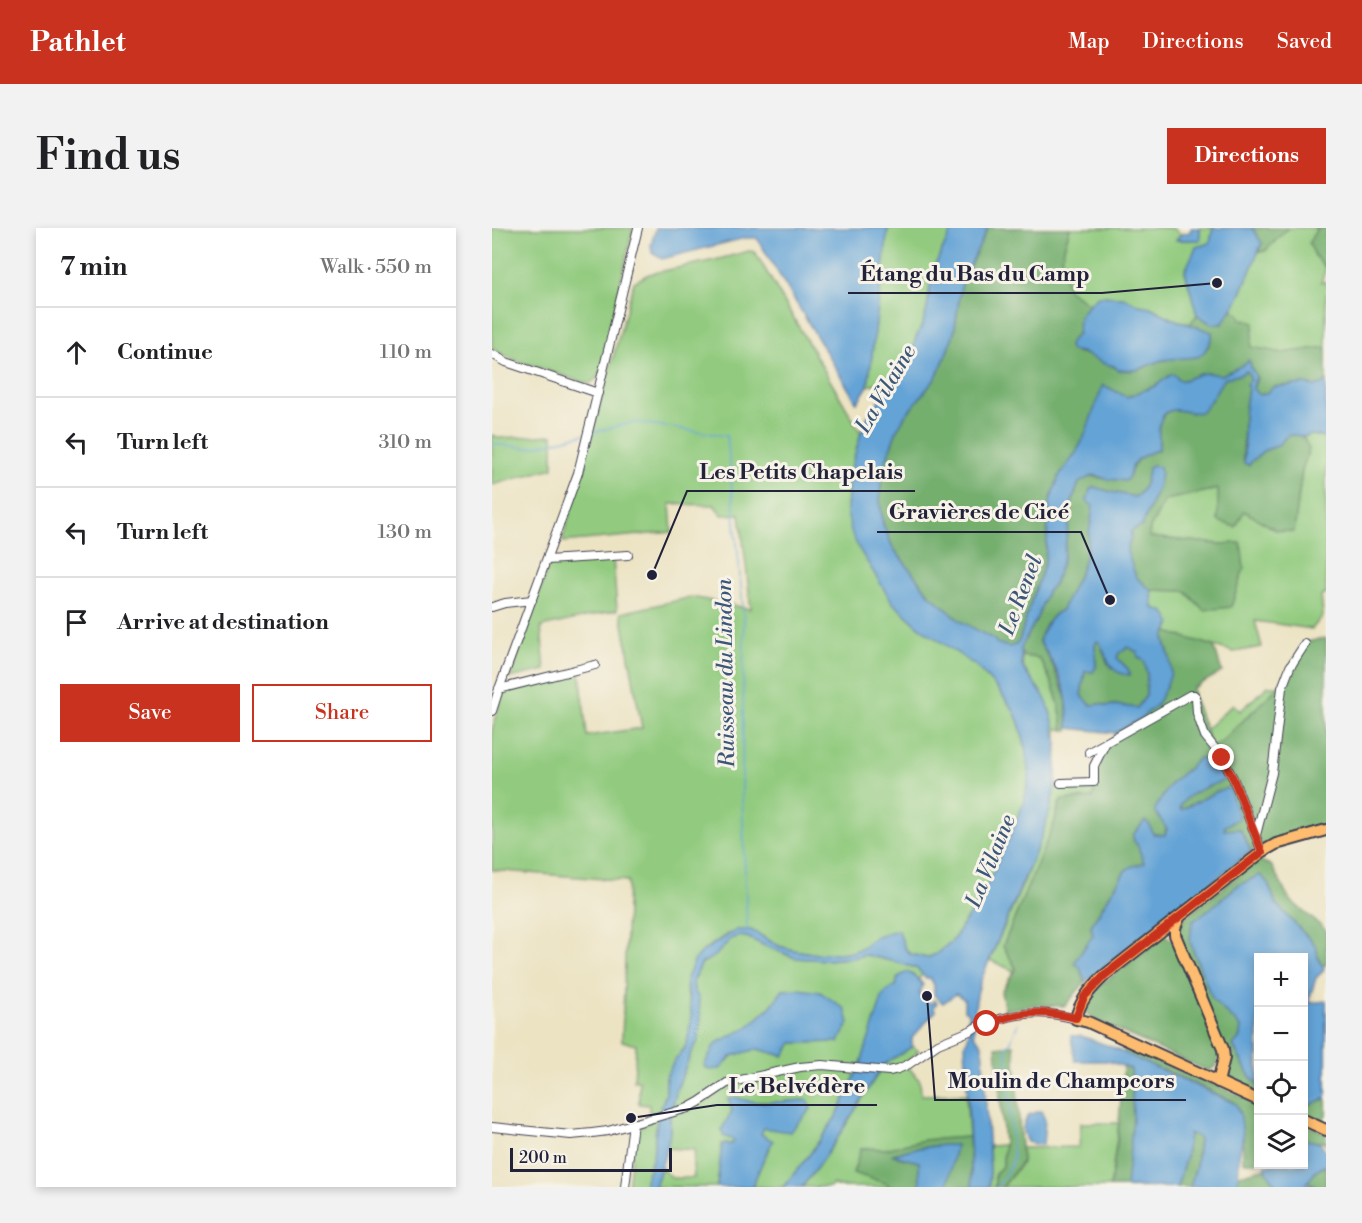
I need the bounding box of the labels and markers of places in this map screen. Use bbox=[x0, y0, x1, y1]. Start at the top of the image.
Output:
callout: Étang du Bas du Camp bbox=[848, 253, 1102, 293]
callout: Les Petits Chapelais bbox=[687, 451, 915, 491]
callout: Gravières de Cicé bbox=[877, 492, 1081, 532]
callout: Moulin de Champcors bbox=[935, 1060, 1186, 1100]
callout: Le Belvédère bbox=[717, 1065, 877, 1105]

